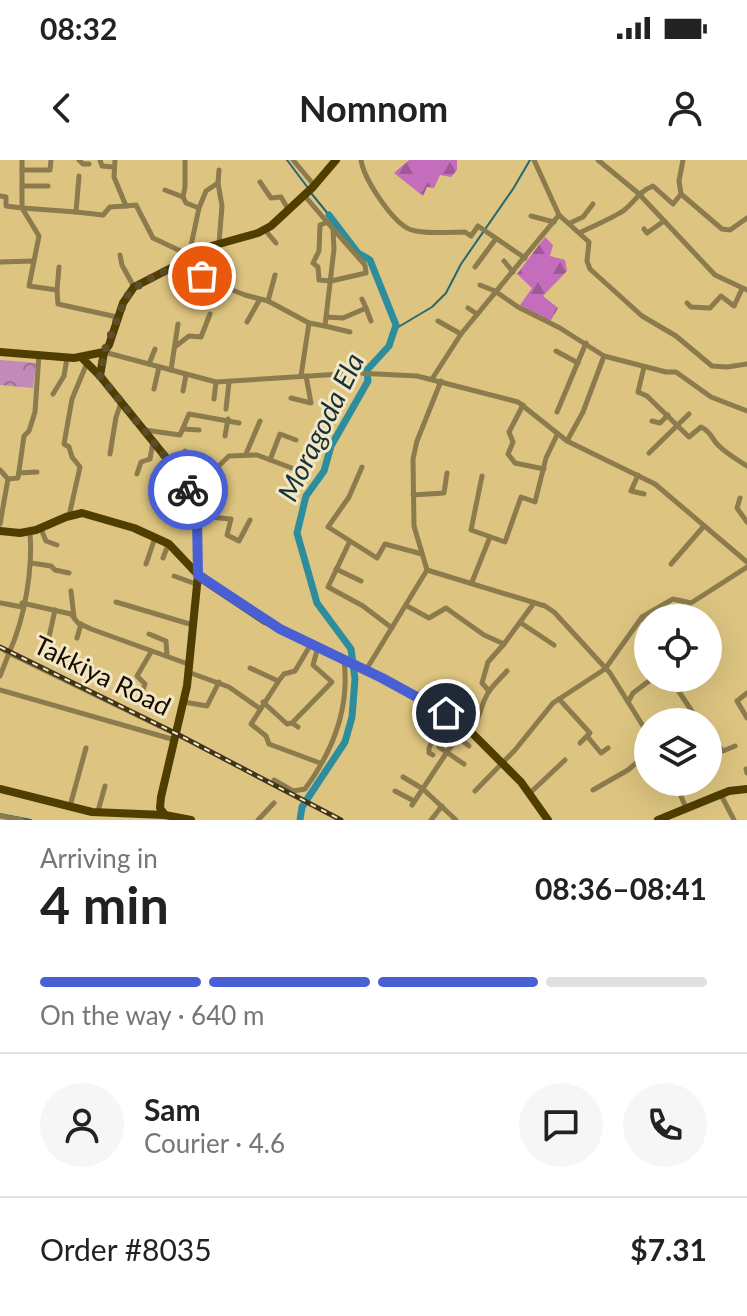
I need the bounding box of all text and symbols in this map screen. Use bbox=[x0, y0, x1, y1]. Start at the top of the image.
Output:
text: 08:32 bbox=[40, 10, 117, 46]
icon: back bbox=[40, 86, 84, 130]
text: Nomnom bbox=[299, 86, 448, 130]
icon: person bbox=[663, 86, 707, 130]
pin bbox=[168, 242, 236, 310]
icon: bag bbox=[180, 254, 224, 298]
water label: Moragoda Ela bbox=[270, 347, 371, 506]
courier bbox=[148, 450, 228, 530]
icon: bike bbox=[166, 468, 210, 512]
map controls bbox=[634, 604, 722, 796]
button: locate bbox=[634, 604, 722, 692]
street label: Takkiya Road bbox=[29, 628, 176, 722]
pin bbox=[412, 679, 480, 747]
icon: home bbox=[424, 691, 468, 735]
button: layers bbox=[634, 708, 722, 796]
text: Arriving in bbox=[40, 842, 158, 874]
text: 08:36–08:41 bbox=[535, 870, 707, 906]
text: 4 min bbox=[40, 873, 169, 935]
text: On the way · 640 m bbox=[40, 999, 264, 1031]
button: person bbox=[40, 1083, 124, 1167]
button: chat bbox=[519, 1083, 603, 1167]
button: phone bbox=[623, 1083, 707, 1167]
text: Sam bbox=[144, 1091, 201, 1127]
text: Courier · 4.6 bbox=[144, 1127, 285, 1159]
text: Order #8035 bbox=[40, 1231, 212, 1267]
text: $7.31 bbox=[630, 1231, 707, 1267]

